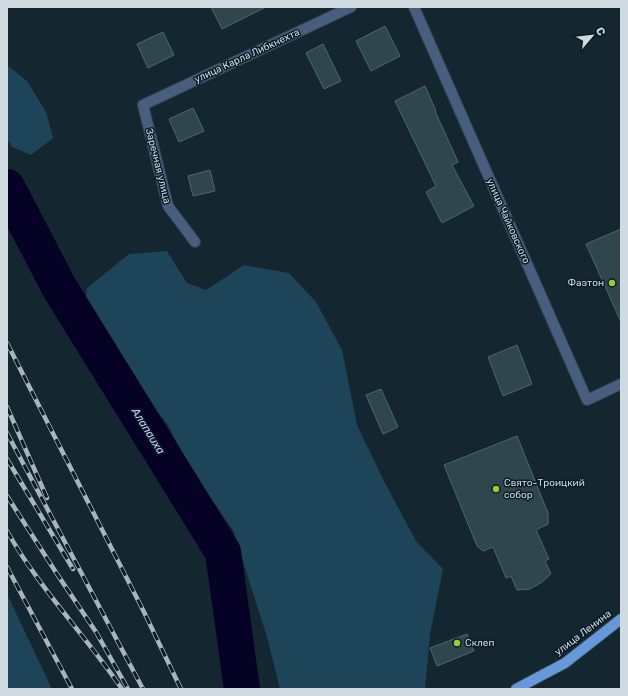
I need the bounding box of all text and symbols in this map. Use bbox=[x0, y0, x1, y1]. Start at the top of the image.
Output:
north arrow bbox=[572, 16, 612, 56]
text: С bbox=[593, 25, 608, 38]
street label: улица Карла Либкнехта bbox=[192, 26, 302, 86]
street label: Заречная улица bbox=[143, 127, 173, 205]
street label: улица Чайковского bbox=[484, 176, 532, 266]
place label: Фаэтон bbox=[567, 277, 604, 289]
marker: Фаэтон bbox=[607, 278, 617, 288]
water label: Алапаиха bbox=[128, 405, 168, 457]
place label: Свято-Троицкий собор bbox=[504, 477, 585, 501]
marker: Свято-Троицкий собор bbox=[491, 484, 501, 494]
street label: улица Ленина bbox=[552, 608, 614, 658]
place label: Склеп bbox=[465, 637, 494, 649]
marker: Склеп bbox=[452, 638, 462, 648]

